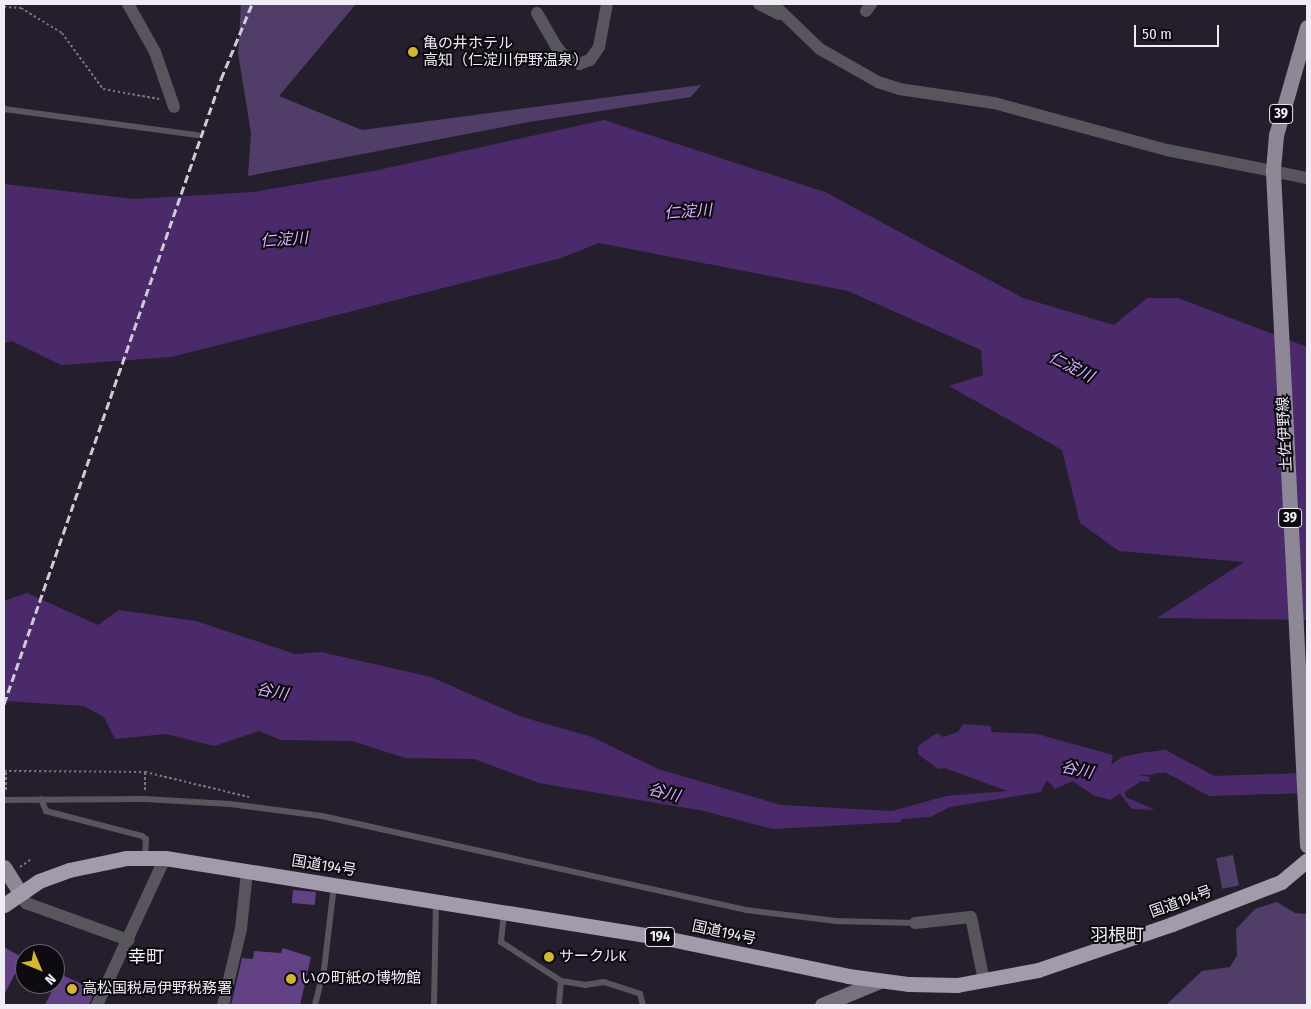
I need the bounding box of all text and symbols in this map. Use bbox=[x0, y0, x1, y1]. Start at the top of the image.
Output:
scale bar bbox=[1136, 15, 1221, 47]
text: 50 m bbox=[1142, 25, 1172, 43]
place label: 亀の井ホテル 高知（仁淀川伊野温泉） bbox=[423, 34, 588, 69]
marker: 亀の井ホテル 高知（仁淀川伊野温泉） bbox=[407, 46, 419, 58]
road number: 39 bbox=[1268, 102, 1294, 126]
water label: 仁淀川 bbox=[663, 201, 713, 223]
water label: 仁淀川 bbox=[259, 229, 309, 251]
water label: 仁淀川 bbox=[1045, 348, 1097, 386]
street label: 土佐伊野線 bbox=[1274, 396, 1296, 472]
road number: 39 bbox=[1278, 506, 1302, 530]
water label: 谷川 bbox=[254, 680, 290, 704]
water label: 谷川 bbox=[1059, 757, 1095, 783]
water label: 谷川 bbox=[646, 780, 682, 806]
street label: 国道194号 bbox=[290, 852, 358, 880]
street label: 国道194号 bbox=[1147, 882, 1215, 922]
street label: 国道194号 bbox=[690, 917, 758, 949]
district label: 羽根町 bbox=[1090, 924, 1144, 946]
road number: 194 bbox=[644, 926, 676, 949]
north arrow bbox=[15, 944, 65, 994]
district label: 幸町 bbox=[128, 946, 164, 968]
place label: サークルK bbox=[559, 948, 627, 966]
marker: サークルK bbox=[543, 951, 555, 963]
text: N bbox=[41, 970, 59, 988]
place label: いの町紙の博物館 bbox=[301, 970, 421, 988]
marker: いの町紙の博物館 bbox=[285, 973, 297, 985]
place label: 高松国税局伊野税務署 bbox=[82, 980, 232, 998]
marker: 高松国税局伊野税務署 bbox=[66, 983, 78, 995]

